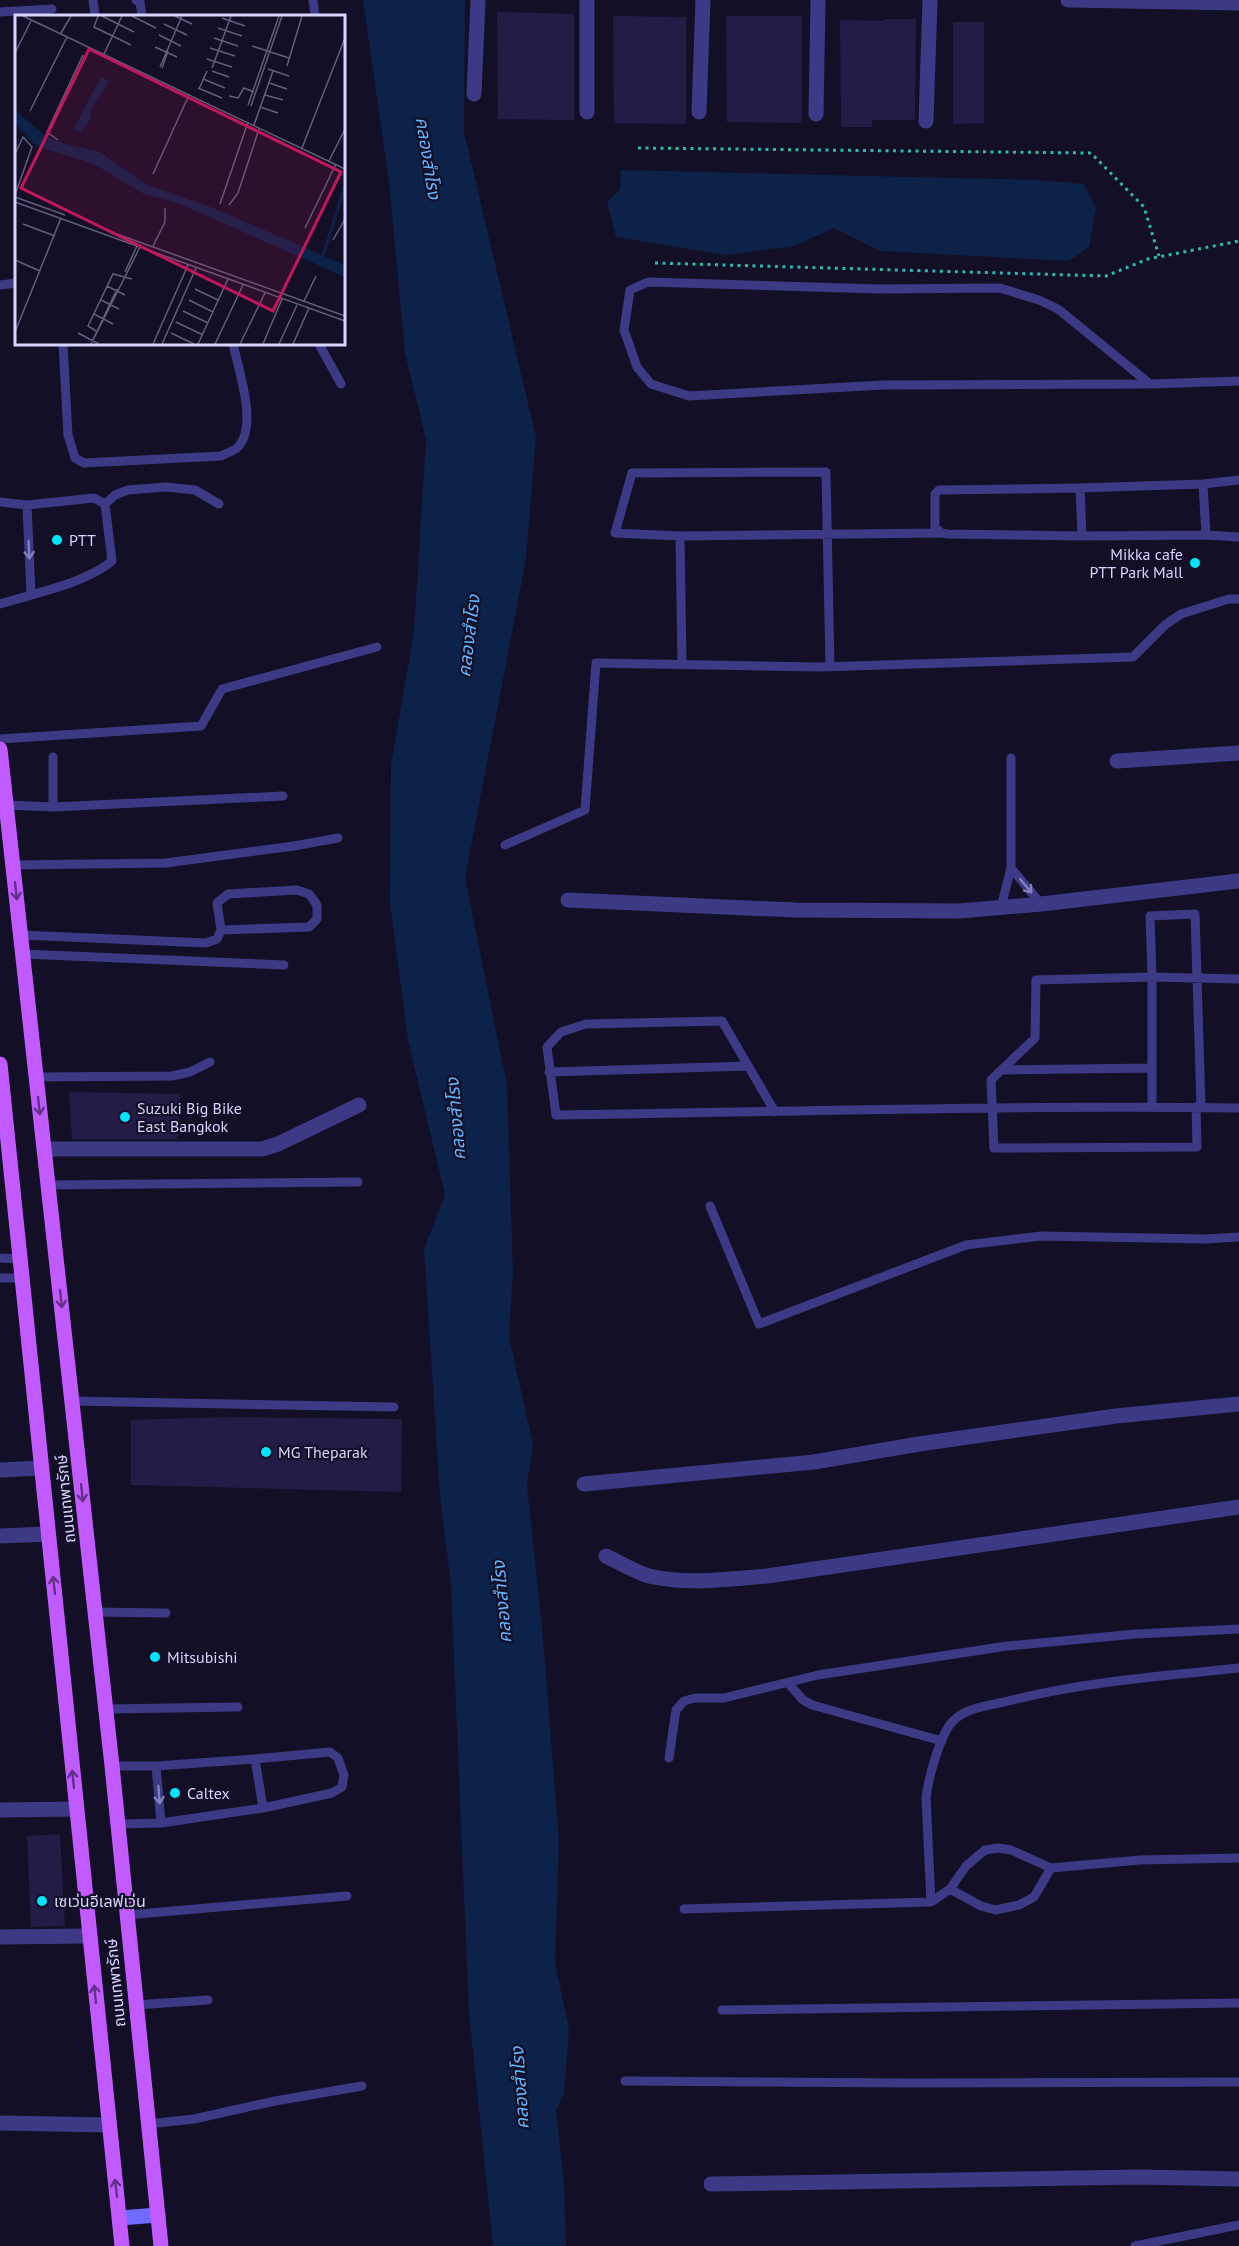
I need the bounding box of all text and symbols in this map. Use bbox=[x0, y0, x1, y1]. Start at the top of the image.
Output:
inset map bbox=[15, 15, 345, 345]
water label: คลองสำโรง bbox=[411, 115, 447, 202]
place label: PTT bbox=[69, 530, 96, 550]
marker: PTT bbox=[50, 533, 64, 547]
one-way arrow bbox=[24, 539, 35, 559]
place label: Mikka cafe PTT Park Mall bbox=[1089, 544, 1183, 582]
marker: Mikka cafe PTT Park Mall bbox=[1188, 556, 1202, 570]
water label: คลองสำโรง bbox=[452, 592, 485, 678]
one-way arrow bbox=[1019, 878, 1032, 894]
one-way arrow bbox=[10, 880, 21, 900]
water label: คลองสำโรง bbox=[440, 1075, 471, 1161]
one-way arrow bbox=[34, 1095, 45, 1115]
place label: Suzuki Big Bike East Bangkok bbox=[137, 1098, 242, 1136]
marker: Suzuki Big Bike East Bangkok bbox=[118, 1110, 132, 1124]
one-way arrow bbox=[56, 1289, 67, 1309]
place label: MG Theparak bbox=[278, 1442, 368, 1462]
marker: MG Theparak bbox=[259, 1445, 273, 1459]
street label: ถนนเทพารักษ์ bbox=[50, 1454, 80, 1544]
one-way arrow bbox=[77, 1483, 88, 1503]
water label: คลองสำโรง bbox=[486, 1558, 517, 1644]
one-way arrow bbox=[48, 1576, 59, 1596]
place label: Mitsubishi bbox=[167, 1647, 237, 1667]
marker: Mitsubishi bbox=[148, 1650, 162, 1664]
one-way arrow bbox=[67, 1770, 78, 1790]
place label: Caltex bbox=[187, 1783, 230, 1803]
one-way arrow bbox=[153, 1784, 164, 1804]
marker: Caltex bbox=[168, 1786, 182, 1800]
place label: เซเว่นอีเลฟเว่น bbox=[54, 1891, 146, 1911]
marker: เซเว่นอีเลฟเว่น bbox=[35, 1894, 49, 1908]
street label: ถนนเทพารักษ์ bbox=[100, 1938, 130, 2028]
one-way arrow bbox=[89, 1985, 100, 2004]
water label: คลองสำโรง bbox=[505, 2045, 534, 2130]
one-way arrow bbox=[110, 2178, 121, 2198]

